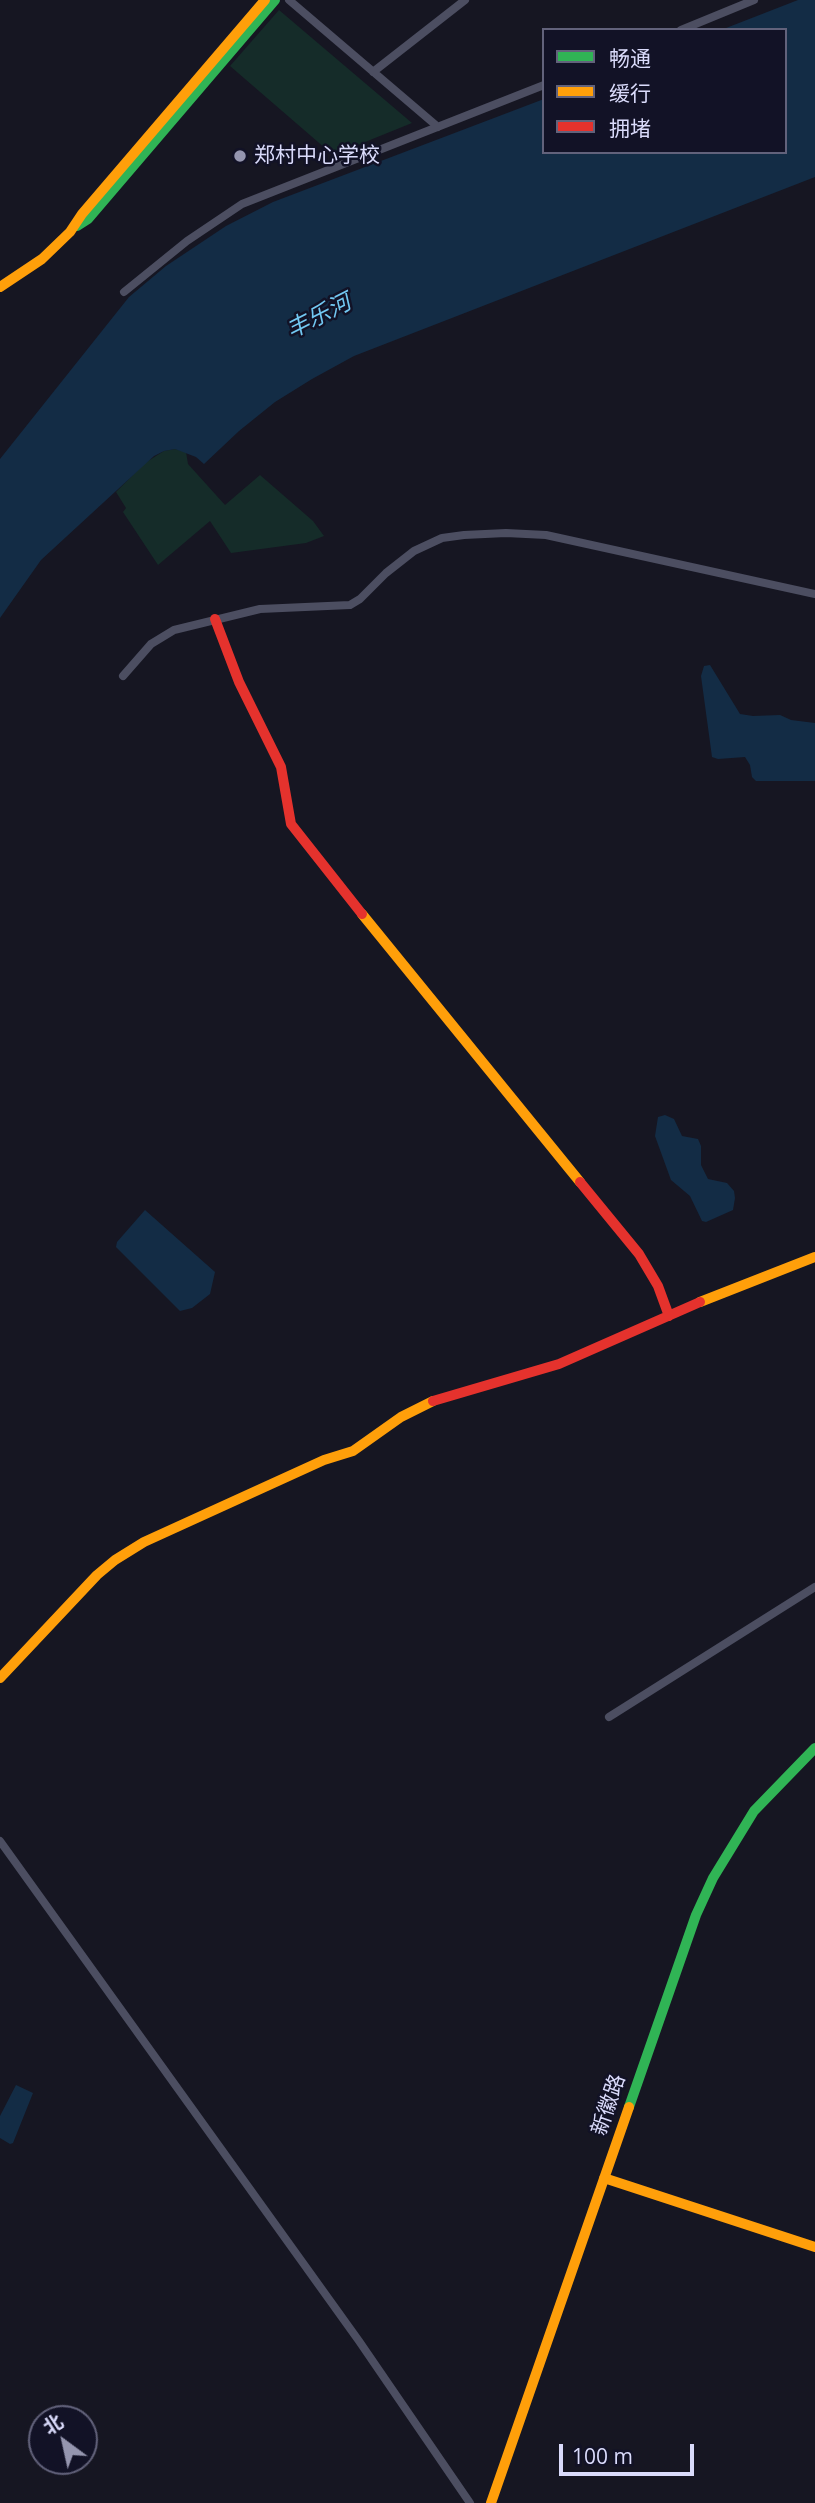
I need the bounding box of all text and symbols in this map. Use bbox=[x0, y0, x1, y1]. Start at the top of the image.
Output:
legend bbox=[542, 28, 787, 154]
text: 畅通 bbox=[609, 44, 651, 72]
text: 缓行 bbox=[609, 79, 651, 107]
text: 拥堵 bbox=[609, 114, 651, 142]
place label: 郑村中心学校 bbox=[254, 143, 380, 169]
marker: 郑村中心学校 bbox=[232, 148, 248, 164]
water label: 丰乐河 bbox=[282, 289, 356, 345]
street label: 新徽路 bbox=[587, 2071, 631, 2139]
north arrow bbox=[28, 2405, 98, 2475]
text: 北 bbox=[38, 2408, 68, 2440]
scale bar bbox=[563, 2430, 698, 2474]
text: 100 m bbox=[572, 2442, 633, 2470]

